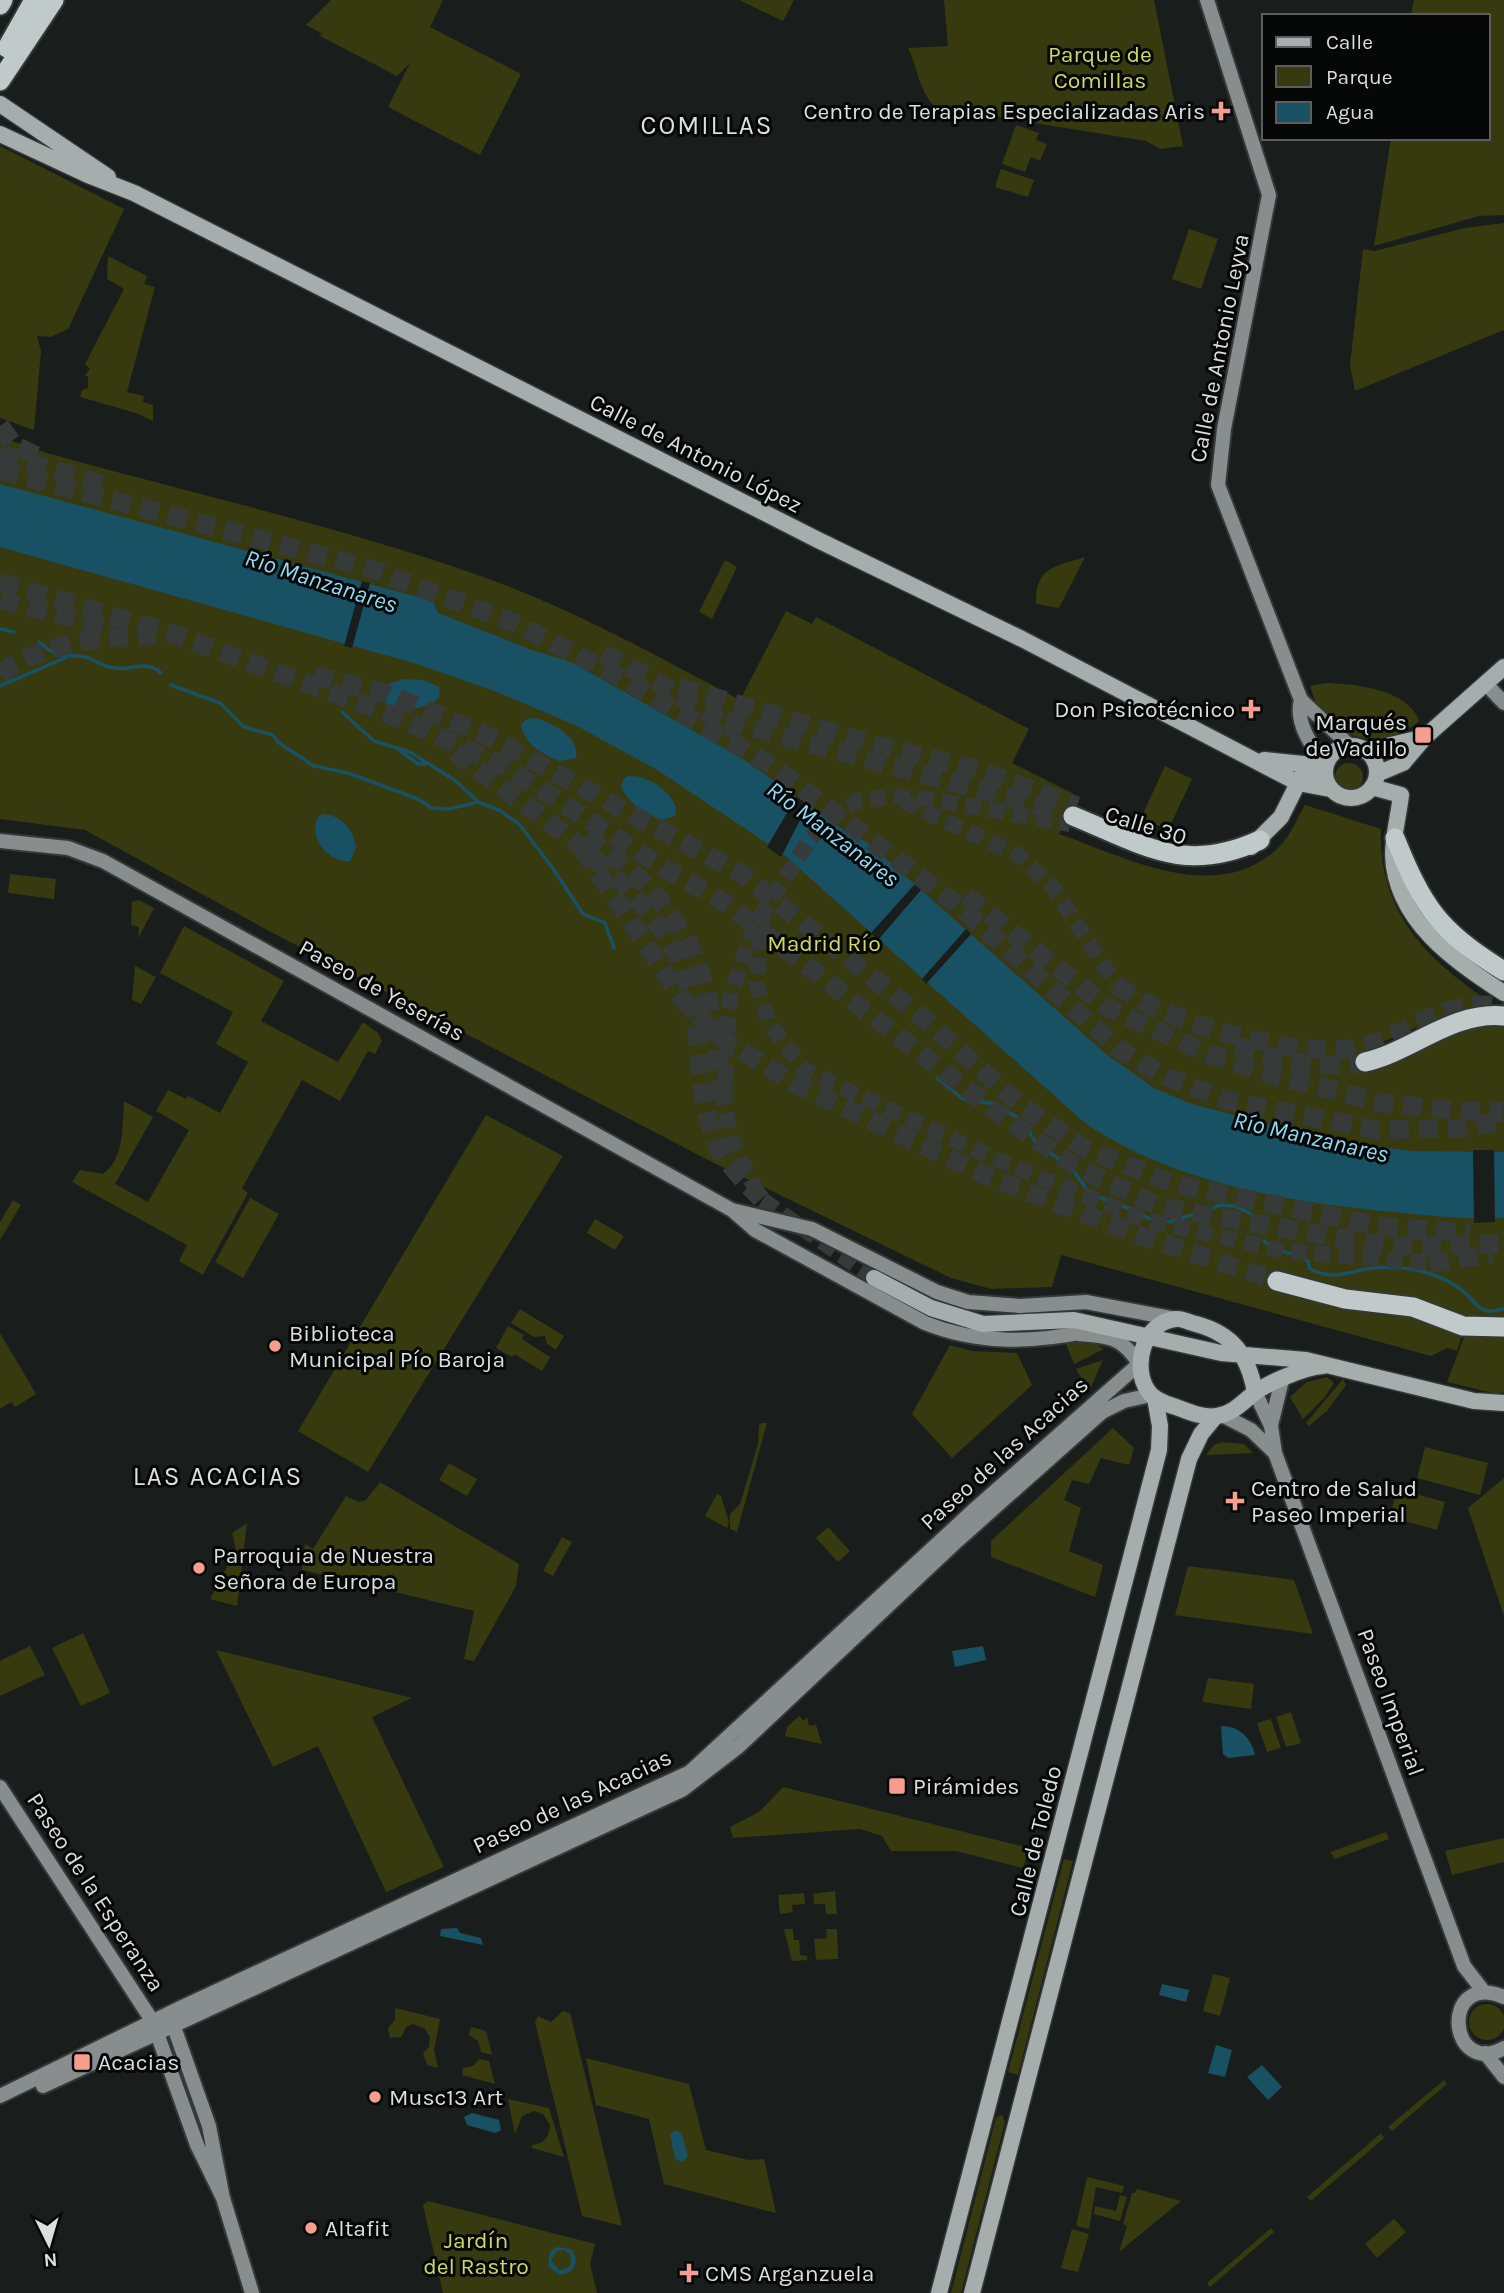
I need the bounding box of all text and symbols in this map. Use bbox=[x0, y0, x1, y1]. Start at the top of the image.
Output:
legend bbox=[1262, 14, 1490, 140]
text: Calle bbox=[1326, 30, 1373, 54]
park label: Parque de Comillas bbox=[1048, 41, 1152, 94]
text: Parque bbox=[1326, 65, 1393, 89]
place label: Centro de Terapias Especializadas Aris bbox=[803, 98, 1205, 125]
text: Agua bbox=[1326, 100, 1374, 124]
marker: Centro de Terapias Especializadas Aris bbox=[1211, 101, 1231, 121]
district label: COMILLAS bbox=[641, 110, 774, 141]
street label: Calle de Antonio Leyva bbox=[1184, 231, 1255, 465]
street label: Calle de Antonio López bbox=[585, 388, 806, 519]
water label: Río Manzanares bbox=[241, 543, 401, 619]
place label: Don Psicotécnico bbox=[1054, 696, 1235, 723]
marker: Don Psicotécnico bbox=[1241, 699, 1261, 719]
place label: Marqués de Vadillo bbox=[1305, 709, 1407, 762]
marker: Marqués de Vadillo bbox=[1413, 725, 1433, 745]
water label: Río Manzanares bbox=[761, 775, 905, 893]
street label: Calle 30 bbox=[1102, 800, 1190, 851]
park label: Madrid Río bbox=[767, 930, 881, 957]
street label: Paseo de Yeserías bbox=[294, 934, 469, 1047]
water label: Río Manzanares bbox=[1231, 1106, 1391, 1168]
place label: Biblioteca Municipal Pío Baroja bbox=[289, 1320, 505, 1373]
marker: Biblioteca Municipal Pío Baroja bbox=[267, 1338, 283, 1354]
street label: Paseo de las Acacias bbox=[915, 1371, 1094, 1536]
district label: LAS ACACIAS bbox=[133, 1461, 303, 1492]
place label: Centro de Salud Paseo Imperial bbox=[1251, 1475, 1417, 1528]
marker: Centro de Salud Paseo Imperial bbox=[1225, 1491, 1245, 1511]
place label: Parroquia de Nuestra Señora de Europa bbox=[213, 1542, 434, 1595]
marker: Parroquia de Nuestra Señora de Europa bbox=[191, 1560, 207, 1576]
street label: Paseo Imperial bbox=[1351, 1625, 1430, 1780]
street label: Paseo de las Acacias bbox=[469, 1744, 676, 1859]
street label: Calle de Toledo bbox=[1004, 1763, 1067, 1919]
place label: Pirámides bbox=[913, 1773, 1019, 1800]
marker: Pirámides bbox=[887, 1776, 907, 1796]
street label: Paseo de la Esperanza bbox=[21, 1788, 170, 1997]
place label: Acacias bbox=[98, 2049, 179, 2076]
marker: Acacias bbox=[72, 2052, 92, 2072]
place label: Musc13 Art bbox=[389, 2084, 504, 2111]
marker: Musc13 Art bbox=[367, 2089, 383, 2105]
north arrow bbox=[14, 2209, 84, 2279]
place label: Altafit bbox=[325, 2215, 390, 2242]
marker: Altafit bbox=[303, 2220, 319, 2236]
park label: Jardín del Rastro bbox=[423, 2227, 529, 2280]
text: N bbox=[43, 2248, 58, 2271]
place label: CMS Arganzuela bbox=[705, 2260, 874, 2287]
marker: CMS Arganzuela bbox=[679, 2263, 699, 2283]

